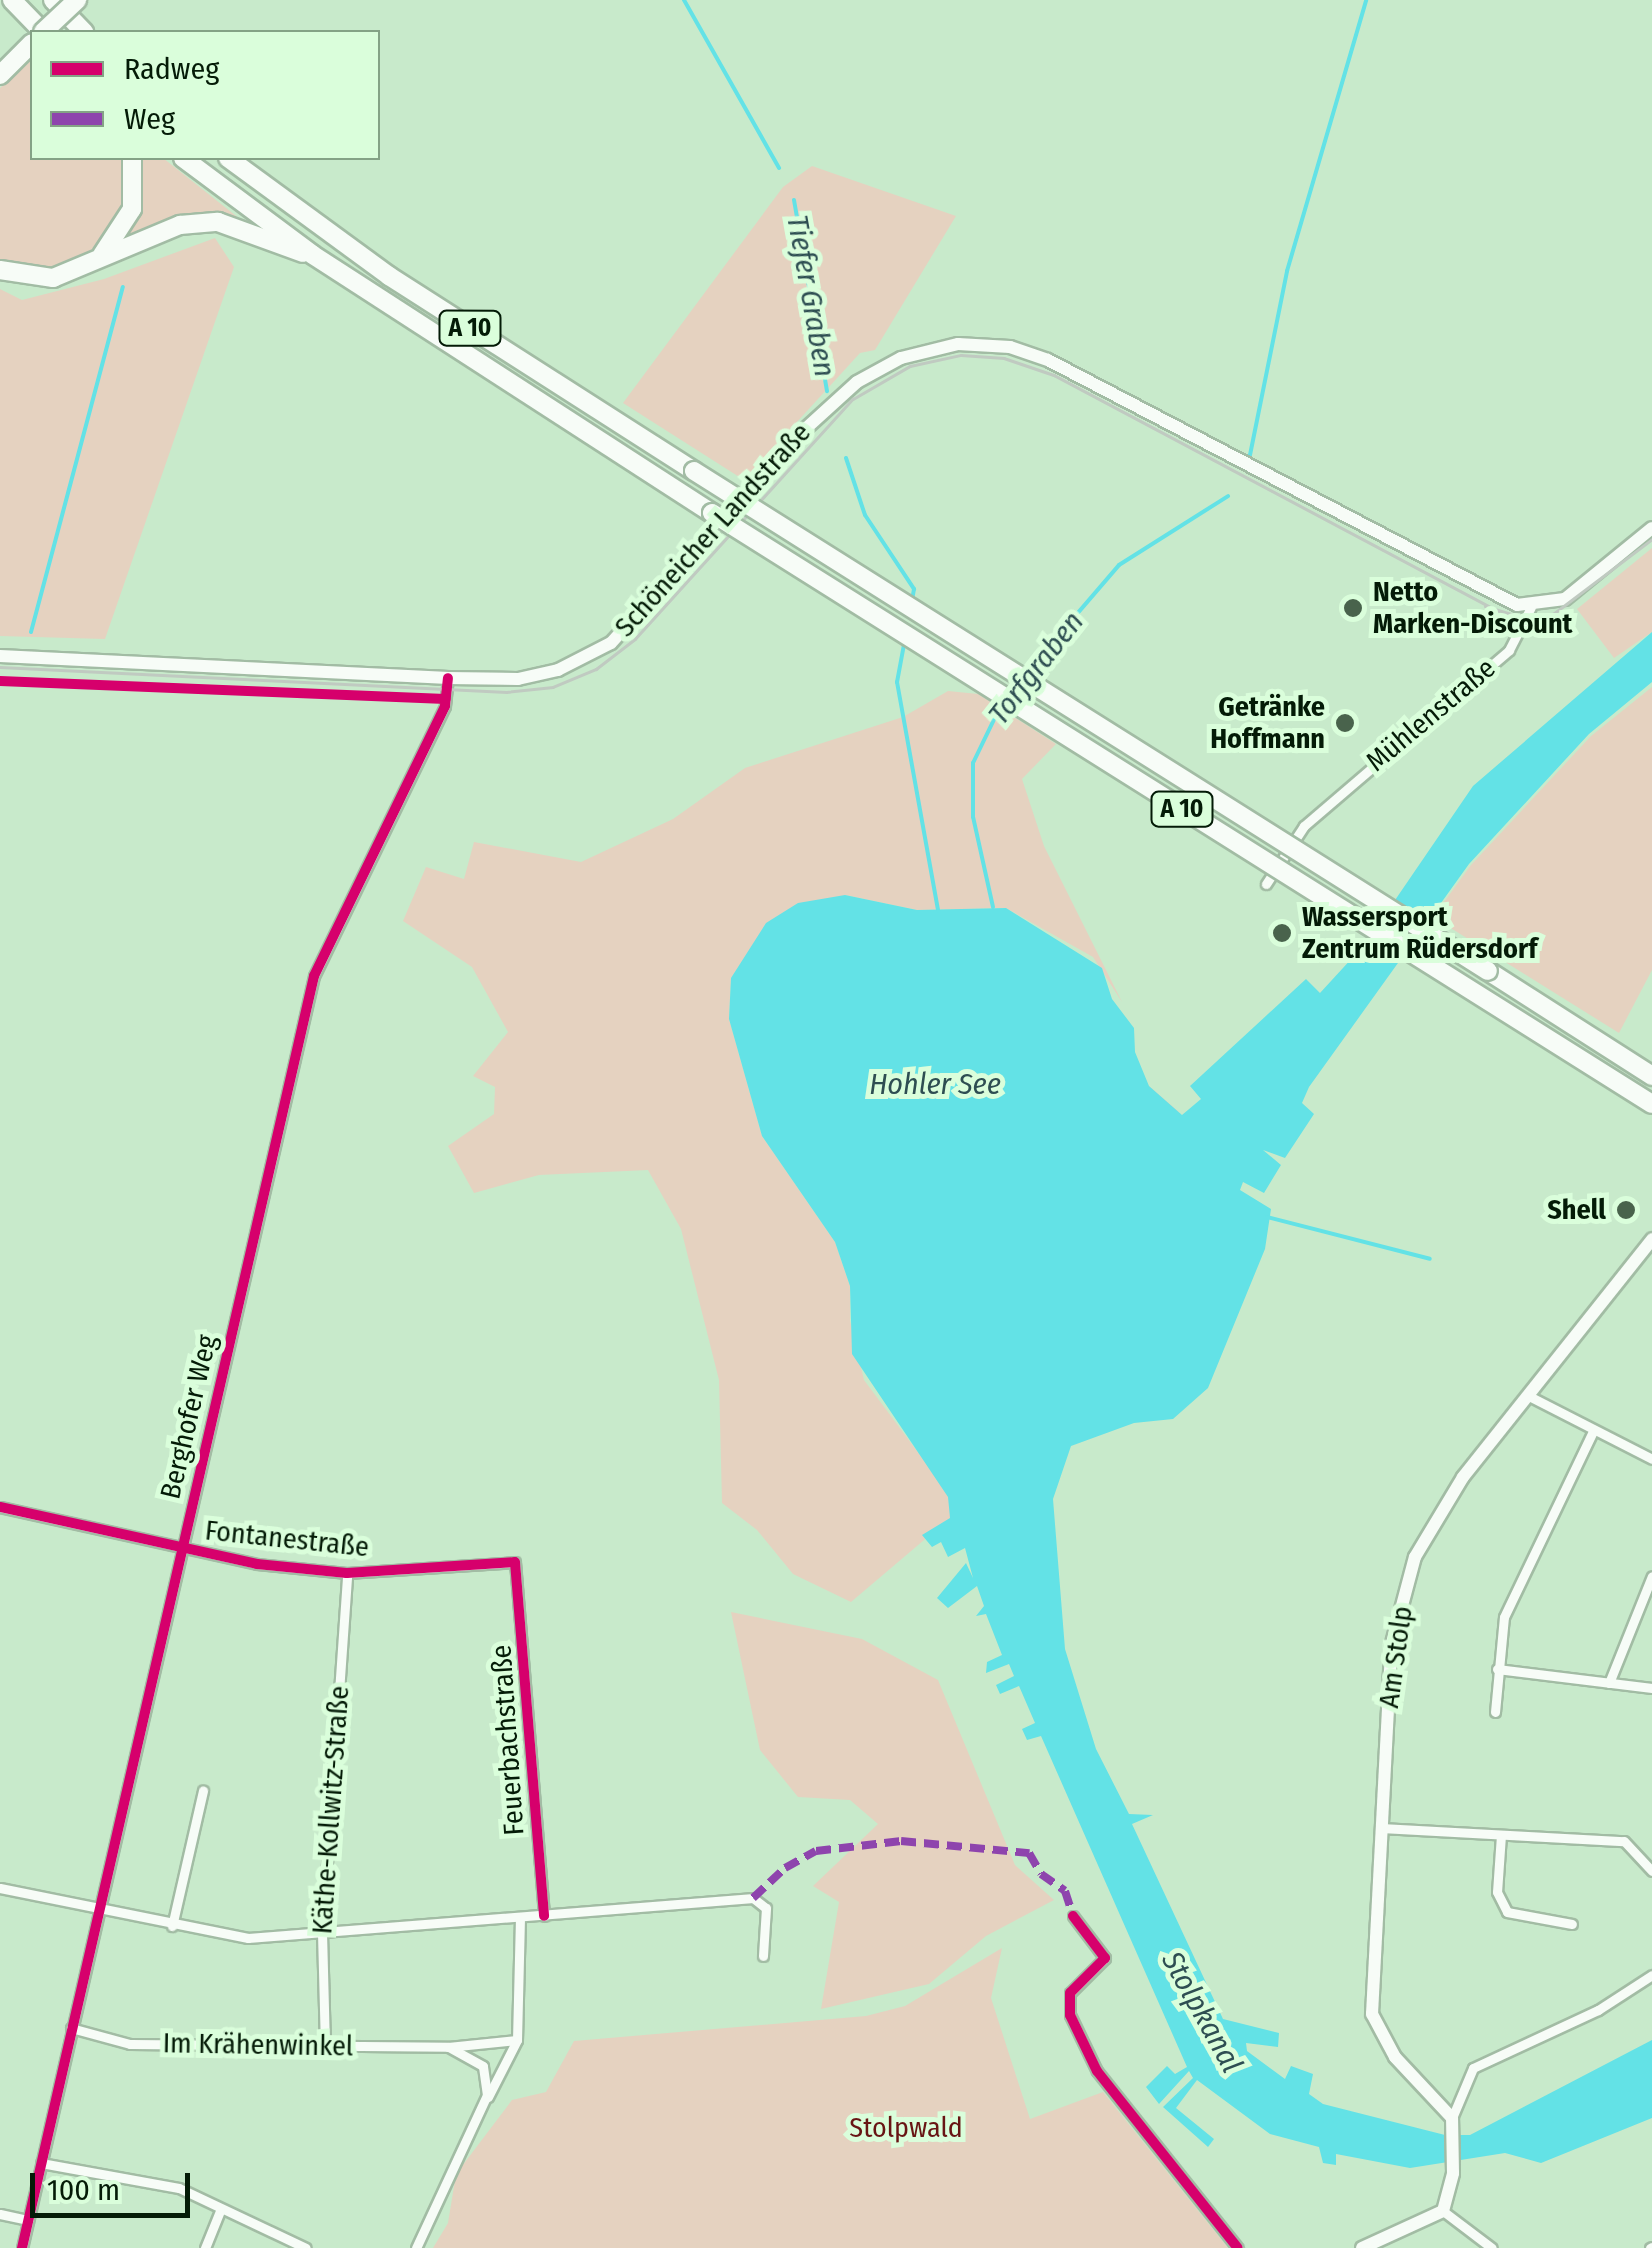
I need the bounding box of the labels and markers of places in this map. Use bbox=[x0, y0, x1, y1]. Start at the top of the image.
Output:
place label: Netto Marken-Discount bbox=[1373, 575, 1572, 641]
marker: Netto Marken-Discount bbox=[1342, 597, 1364, 619]
place label: Getränke Hoffmann bbox=[1210, 690, 1325, 756]
marker: Getränke Hoffmann bbox=[1334, 712, 1356, 734]
place label: Wassersport Zentrum Rüdersdorf bbox=[1302, 900, 1538, 966]
marker: Wassersport Zentrum Rüdersdorf bbox=[1271, 922, 1293, 944]
place label: Shell bbox=[1547, 1193, 1606, 1227]
marker: Shell bbox=[1615, 1199, 1637, 1221]

